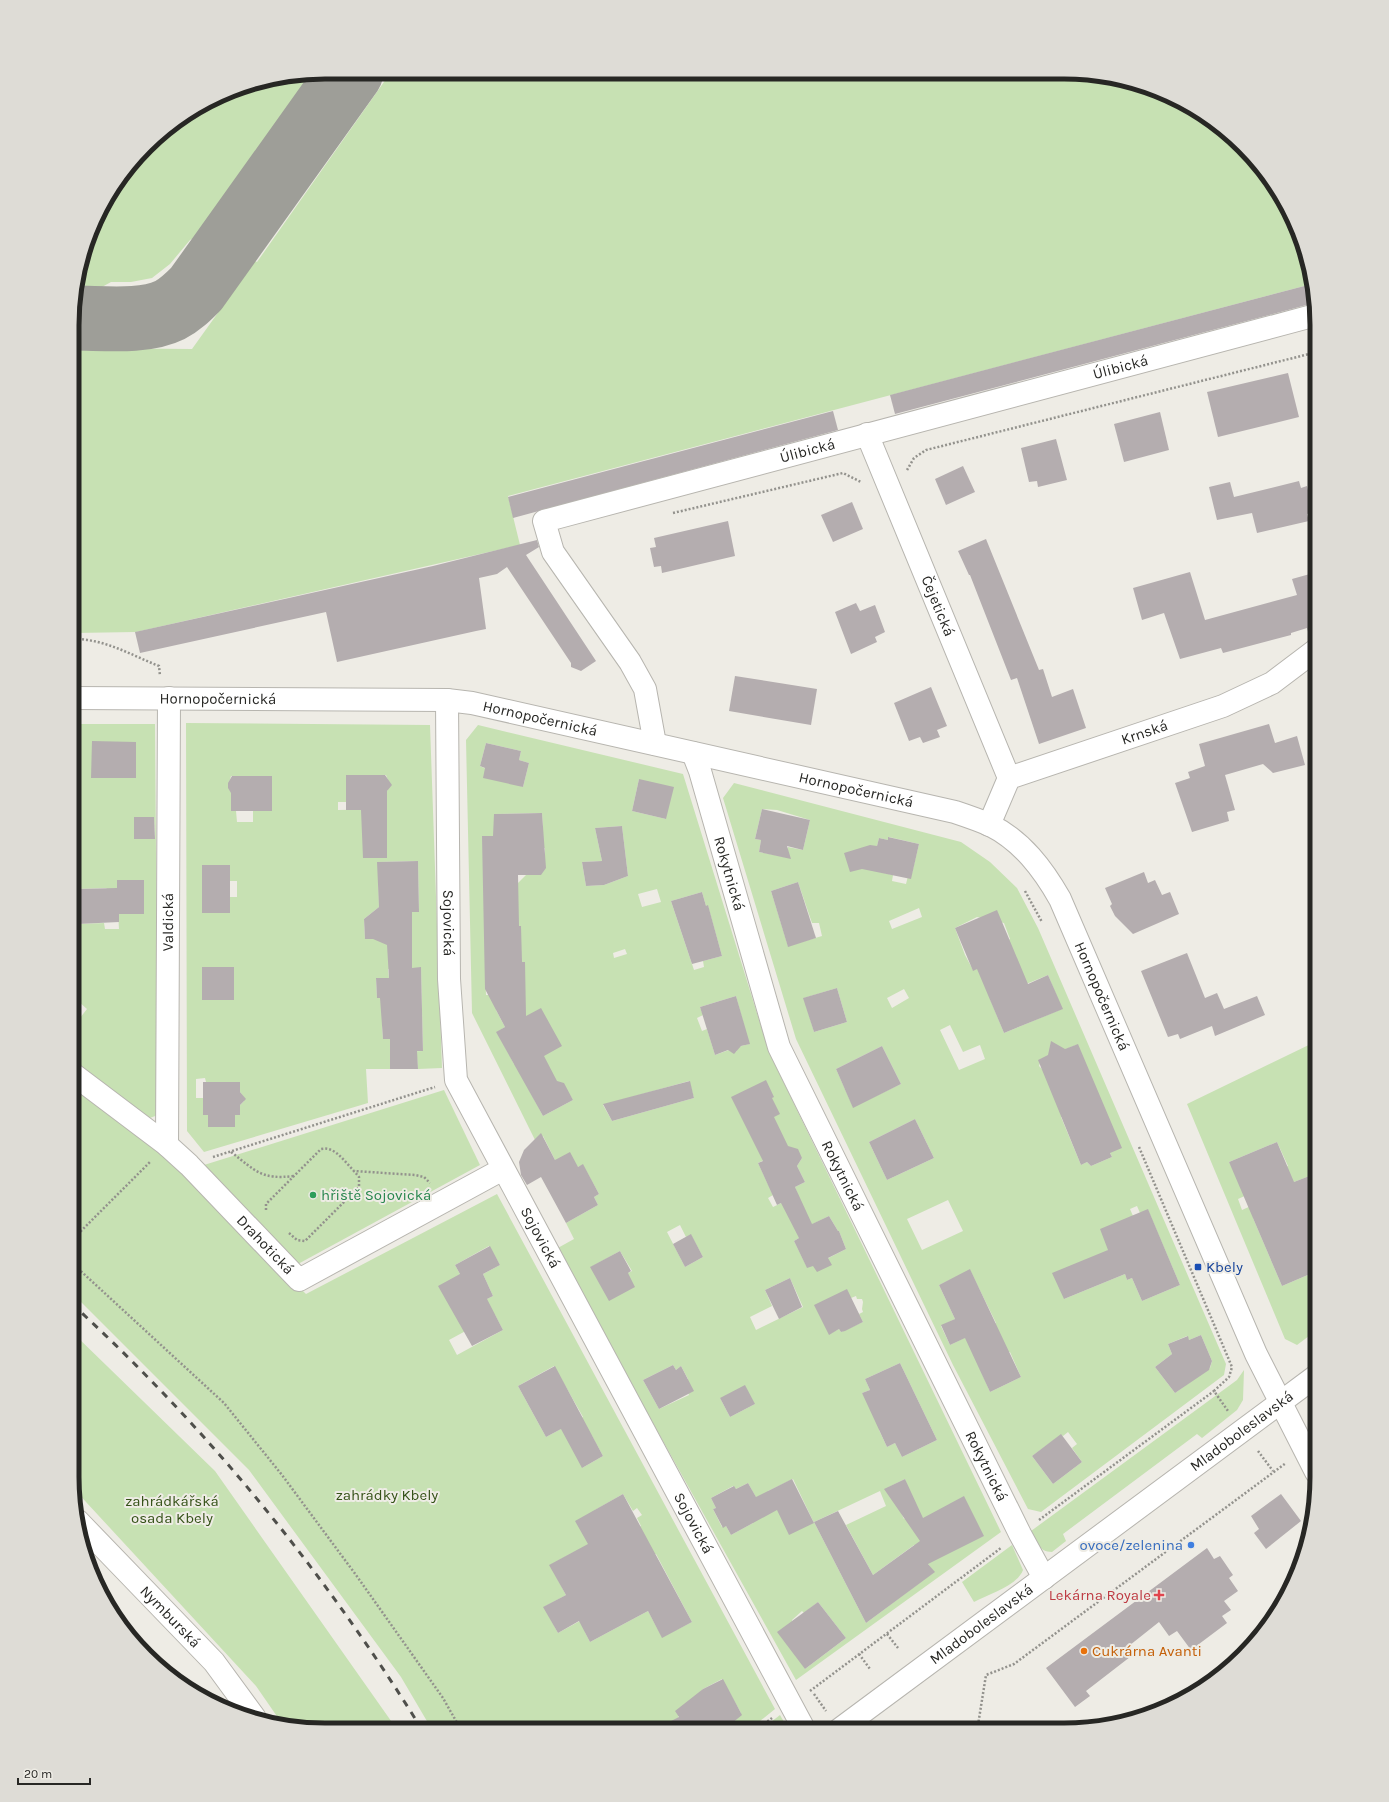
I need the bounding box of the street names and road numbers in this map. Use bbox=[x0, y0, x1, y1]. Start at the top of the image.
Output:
street label: Úlibická bbox=[1091, 351, 1150, 383]
street label: Úlibická bbox=[778, 435, 837, 467]
street label: Čejetická bbox=[917, 573, 958, 639]
street label: Hornopočernická bbox=[160, 689, 276, 708]
street label: Hornopočernická bbox=[481, 697, 599, 740]
street label: Krnská bbox=[1119, 716, 1170, 749]
street label: Hornopočernická bbox=[797, 768, 915, 811]
street label: Rokytnická bbox=[710, 834, 749, 913]
street label: Sojovická bbox=[439, 890, 458, 956]
street label: Valdická bbox=[159, 893, 177, 951]
street label: Hornopočernická bbox=[1071, 939, 1133, 1053]
street label: Rokytnická bbox=[818, 1138, 868, 1214]
street label: Sojovická bbox=[517, 1204, 564, 1271]
street label: Drahotická bbox=[233, 1211, 298, 1278]
street label: Mladoboleslavská bbox=[1187, 1387, 1297, 1475]
street label: Rokytnická bbox=[961, 1428, 1011, 1504]
street label: Sojovická bbox=[670, 1489, 717, 1557]
street label: Mladoboleslavská bbox=[926, 1580, 1036, 1668]
street label: Nymburská bbox=[136, 1582, 204, 1652]

